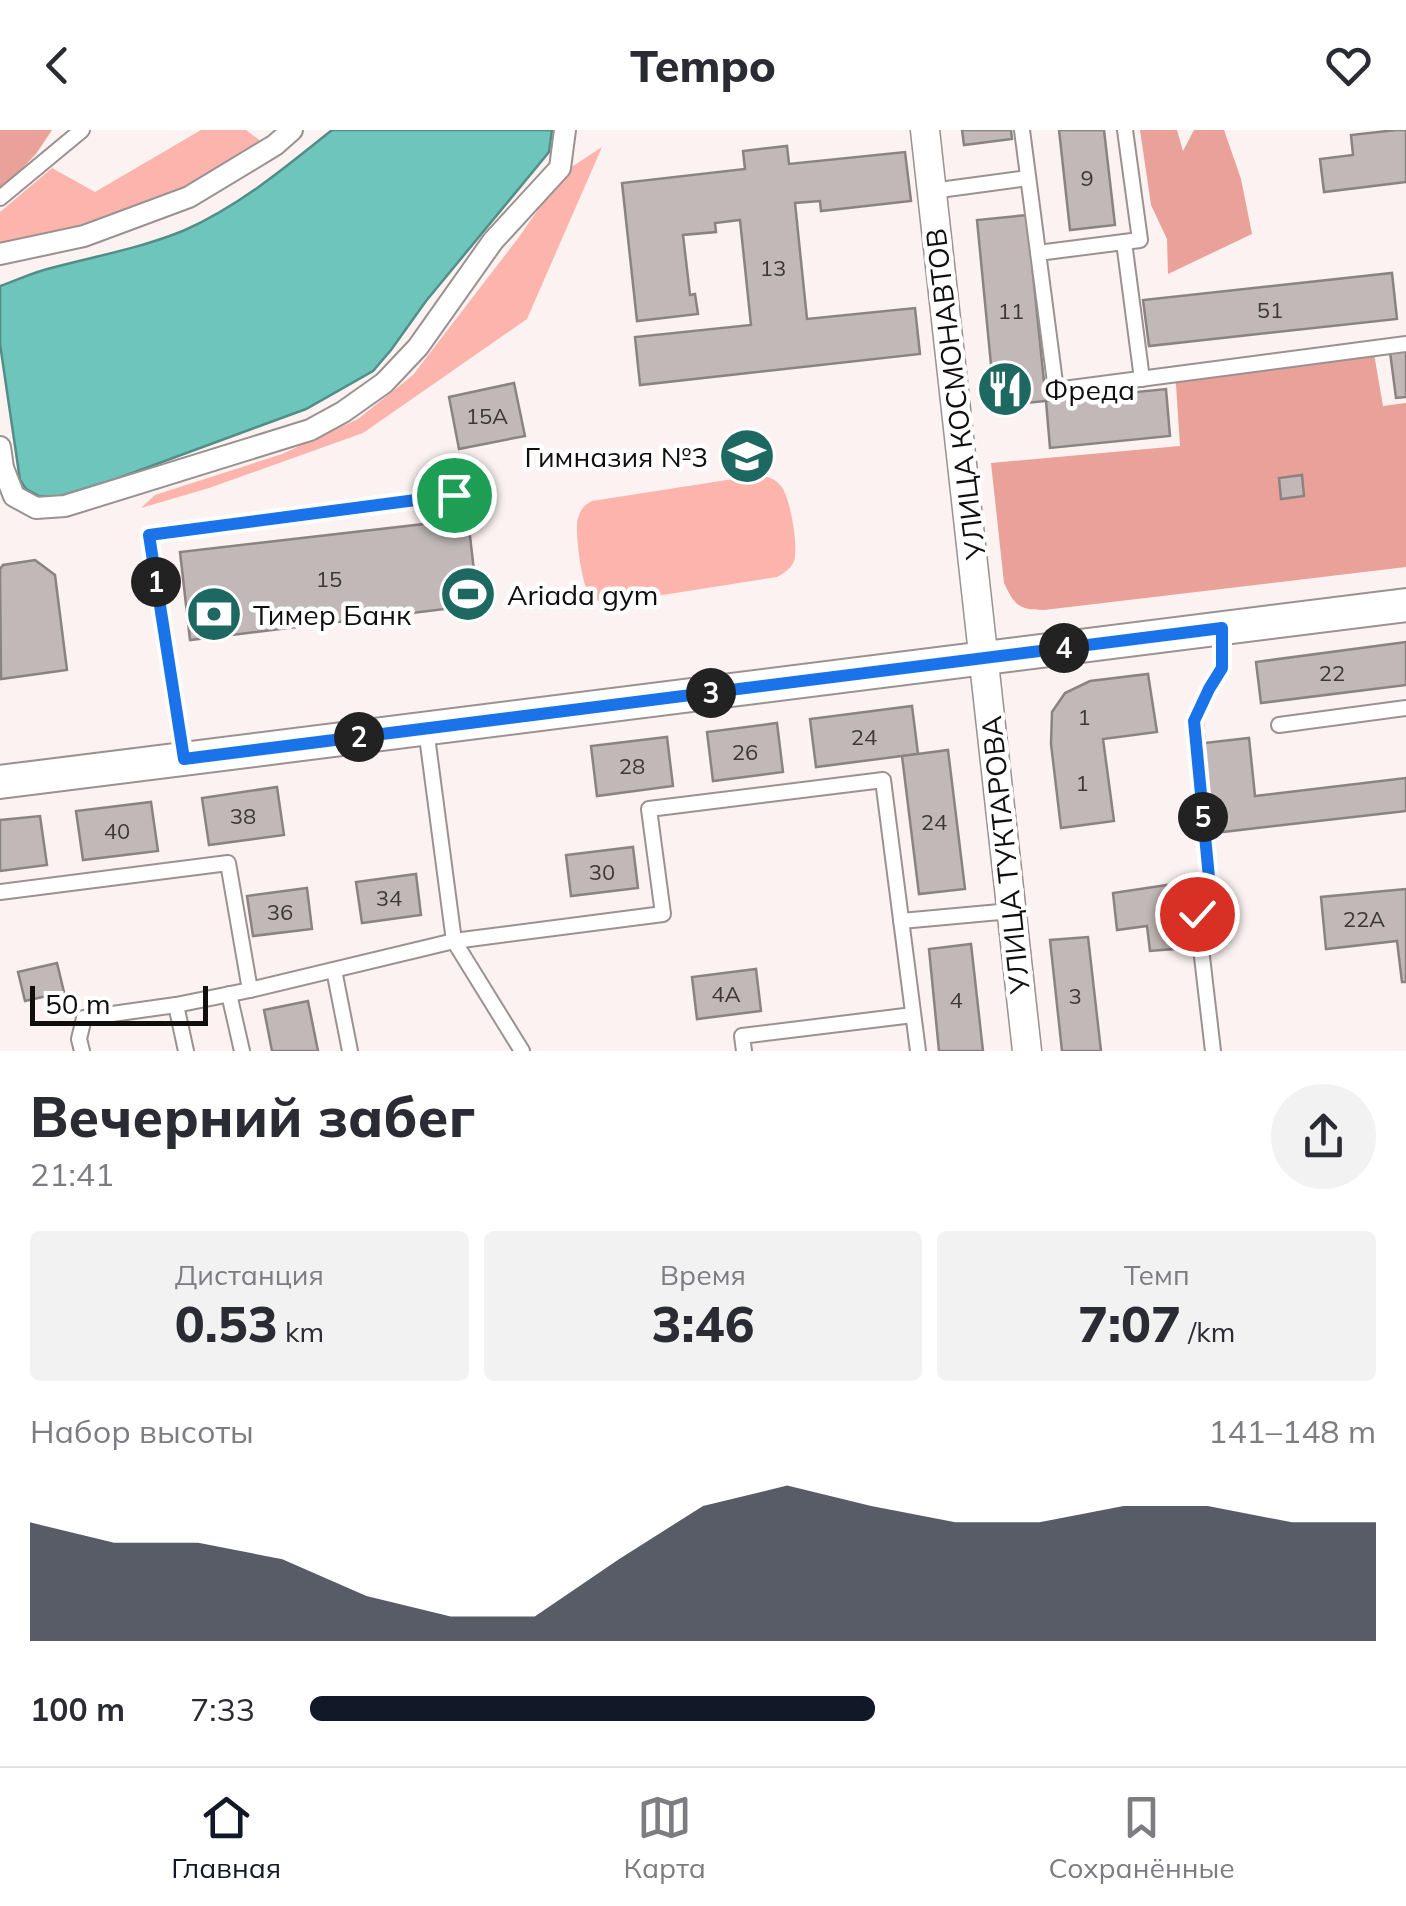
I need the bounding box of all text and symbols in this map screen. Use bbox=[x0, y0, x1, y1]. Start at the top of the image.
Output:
text: Tempo bbox=[630, 37, 776, 93]
icon: back bbox=[30, 38, 85, 93]
icon: heart bbox=[1321, 38, 1376, 93]
house number: 9 bbox=[1080, 164, 1094, 192]
street label: УЛИЦА КОСМОНАВТОВ bbox=[917, 227, 993, 562]
house number: 13 bbox=[760, 254, 786, 282]
house number: 51 bbox=[1257, 296, 1283, 324]
house number: 11 bbox=[998, 297, 1024, 325]
restaurant icon: Фреда bbox=[975, 359, 1035, 419]
place label: Фреда bbox=[1044, 372, 1135, 407]
house number: 15А bbox=[466, 402, 508, 430]
school or university icon: Гимназия №3 bbox=[717, 426, 777, 486]
place label: Гимназия №3 bbox=[525, 439, 708, 474]
pin bbox=[412, 453, 497, 538]
icon: arrive bbox=[427, 468, 482, 523]
pin: 1 bbox=[131, 557, 181, 607]
text: 1 bbox=[148, 564, 164, 599]
sports icon: Ariada gym bbox=[438, 564, 498, 624]
house number: 15 bbox=[316, 565, 342, 593]
place label: Ariada gym bbox=[507, 577, 658, 612]
bank icon: Тимер Банк bbox=[184, 584, 244, 644]
place label: Тимер Банк bbox=[253, 597, 412, 632]
pin: 4 bbox=[1039, 623, 1089, 673]
text: 4 bbox=[1056, 630, 1072, 665]
house number: 22 bbox=[1319, 659, 1345, 687]
pin: 3 bbox=[686, 668, 736, 718]
text: 3 bbox=[703, 675, 719, 710]
house number: 1 bbox=[1077, 703, 1091, 731]
pin: 2 bbox=[334, 712, 384, 762]
street label: УЛИЦА ТУКТАРОВА bbox=[973, 714, 1037, 997]
text: 2 bbox=[351, 719, 367, 754]
house number: 24 bbox=[851, 723, 877, 751]
house number: 26 bbox=[732, 738, 758, 766]
house number: 28 bbox=[619, 752, 645, 780]
house number: 1 bbox=[1075, 769, 1089, 797]
pin: 5 bbox=[1178, 792, 1228, 842]
text: 5 bbox=[1195, 799, 1211, 834]
house number: 38 bbox=[230, 802, 256, 830]
house number: 24 bbox=[921, 808, 947, 836]
house number: 40 bbox=[104, 817, 130, 845]
house number: 30 bbox=[589, 858, 615, 886]
pin bbox=[1155, 872, 1240, 957]
house number: 34 bbox=[376, 884, 402, 912]
icon: check bbox=[1170, 887, 1225, 942]
house number: 36 bbox=[267, 898, 293, 926]
house number: 22А bbox=[1343, 905, 1385, 933]
house number: 4А bbox=[711, 980, 741, 1008]
scale bar bbox=[30, 981, 208, 1026]
house number: 3 bbox=[1068, 982, 1082, 1010]
text: 50 m bbox=[45, 986, 111, 1021]
house number: 4 bbox=[949, 986, 963, 1014]
text: Вечерний забег bbox=[30, 1082, 475, 1151]
button: share bbox=[1271, 1084, 1376, 1189]
text: 21:41 bbox=[30, 1154, 114, 1194]
text: Дистанция bbox=[175, 1257, 324, 1292]
text: Время bbox=[660, 1257, 746, 1292]
text: Темп bbox=[1124, 1257, 1190, 1292]
text: 0.53 bbox=[175, 1292, 278, 1355]
text: 3:46 bbox=[651, 1292, 754, 1355]
text: 7:07 bbox=[1078, 1292, 1181, 1355]
text: km bbox=[278, 1314, 324, 1349]
text: /km bbox=[1181, 1314, 1235, 1349]
text: Набор высоты bbox=[30, 1411, 254, 1451]
text: 141–148 m bbox=[1208, 1411, 1376, 1451]
text: 100 m bbox=[30, 1689, 125, 1729]
text: 7:33 bbox=[190, 1689, 255, 1729]
tab: Главная bbox=[171, 1790, 281, 1885]
tab: Карта bbox=[624, 1790, 706, 1885]
tab: Сохранённые bbox=[1048, 1790, 1235, 1885]

